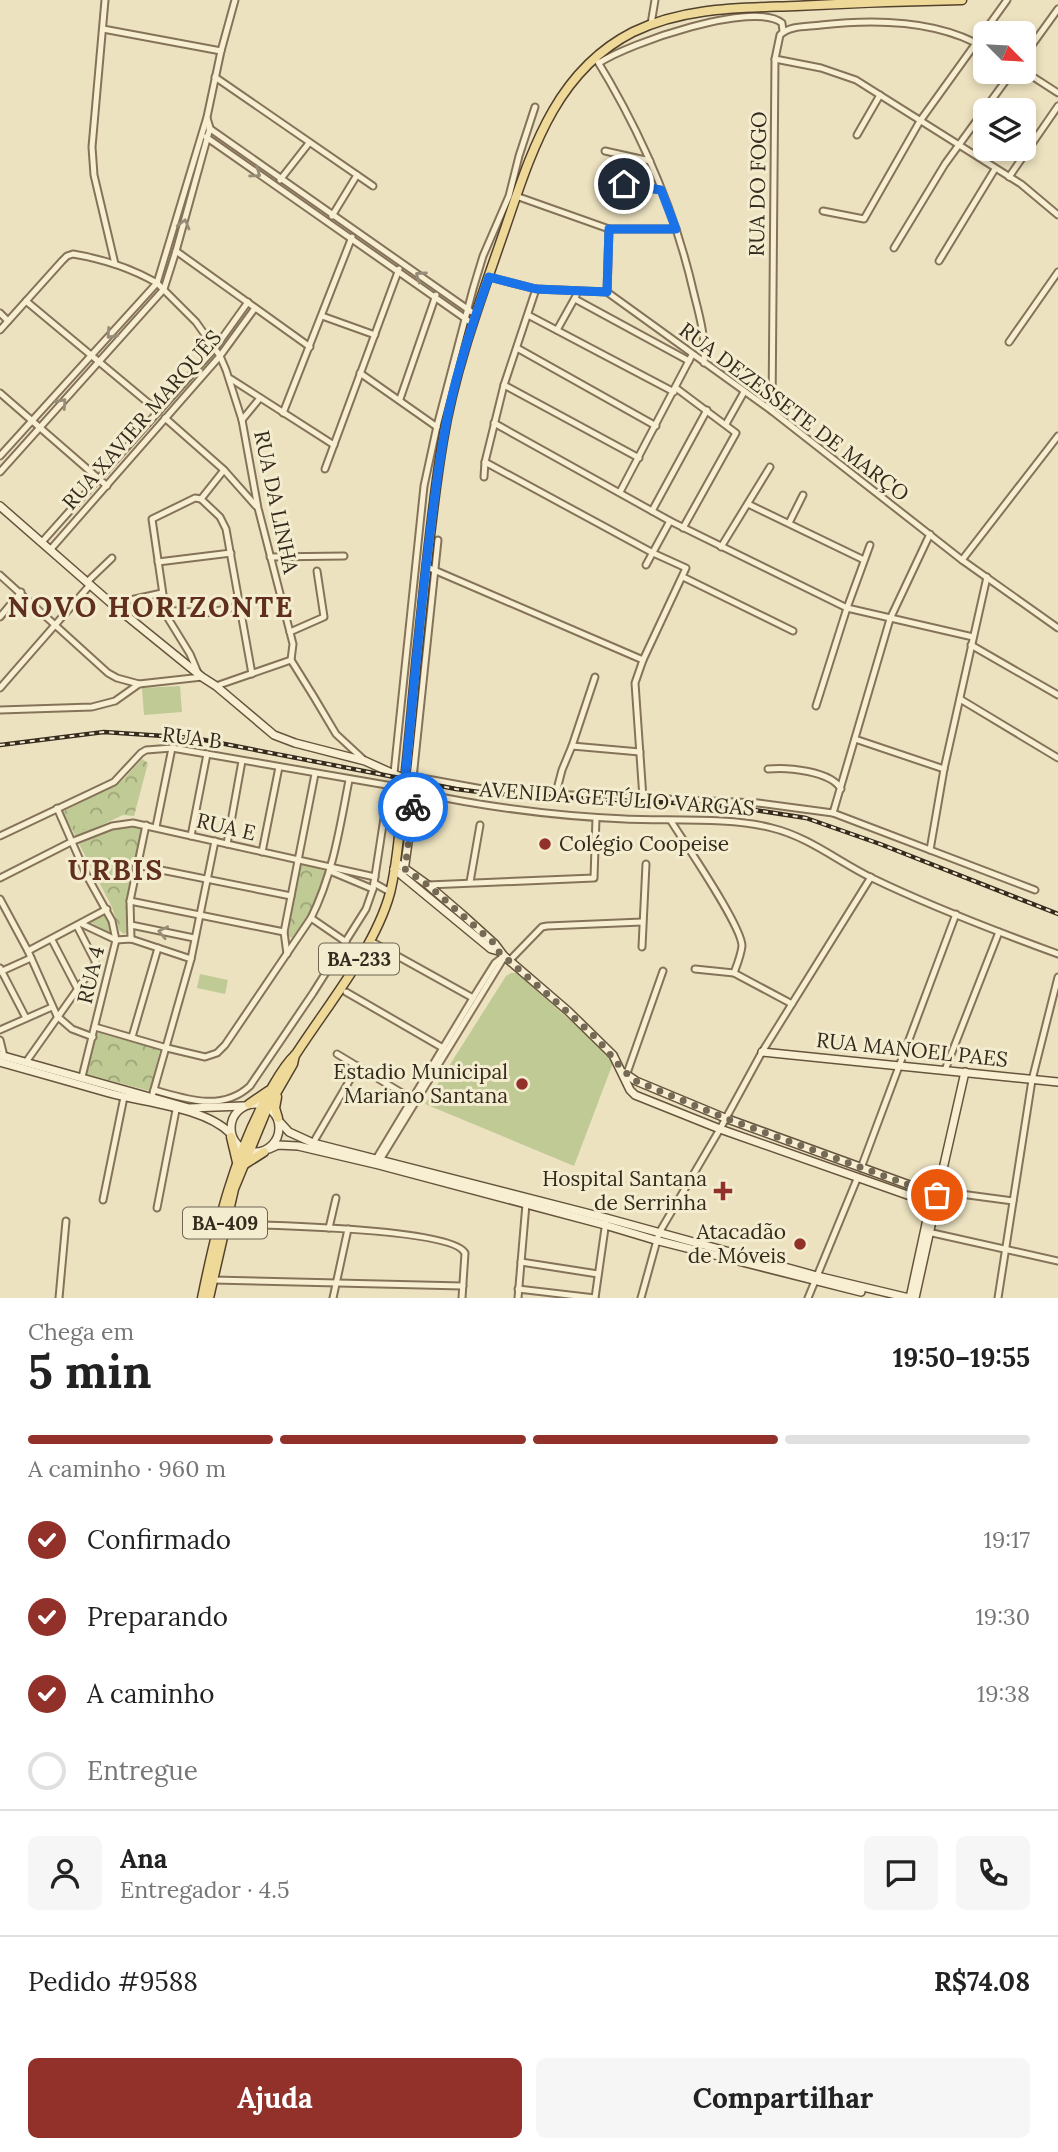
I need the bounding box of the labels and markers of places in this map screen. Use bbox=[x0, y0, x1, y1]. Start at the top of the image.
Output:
pin bbox=[594, 154, 654, 214]
place label: Colégio Coopeise bbox=[559, 830, 729, 857]
marker: Colégio Coopeise bbox=[537, 836, 553, 852]
place label: Estadio Municipal Mariano Santana bbox=[333, 1058, 508, 1109]
marker: Estadio Municipal Mariano Santana bbox=[514, 1076, 530, 1092]
place label: Hospital Santana de Serrinha bbox=[542, 1165, 707, 1216]
pin bbox=[907, 1165, 967, 1225]
marker: Hospital Santana de Serrinha bbox=[713, 1181, 733, 1201]
place label: Atacadão de Móveis bbox=[688, 1218, 786, 1269]
marker: Atacadão de Móveis bbox=[792, 1236, 808, 1252]

